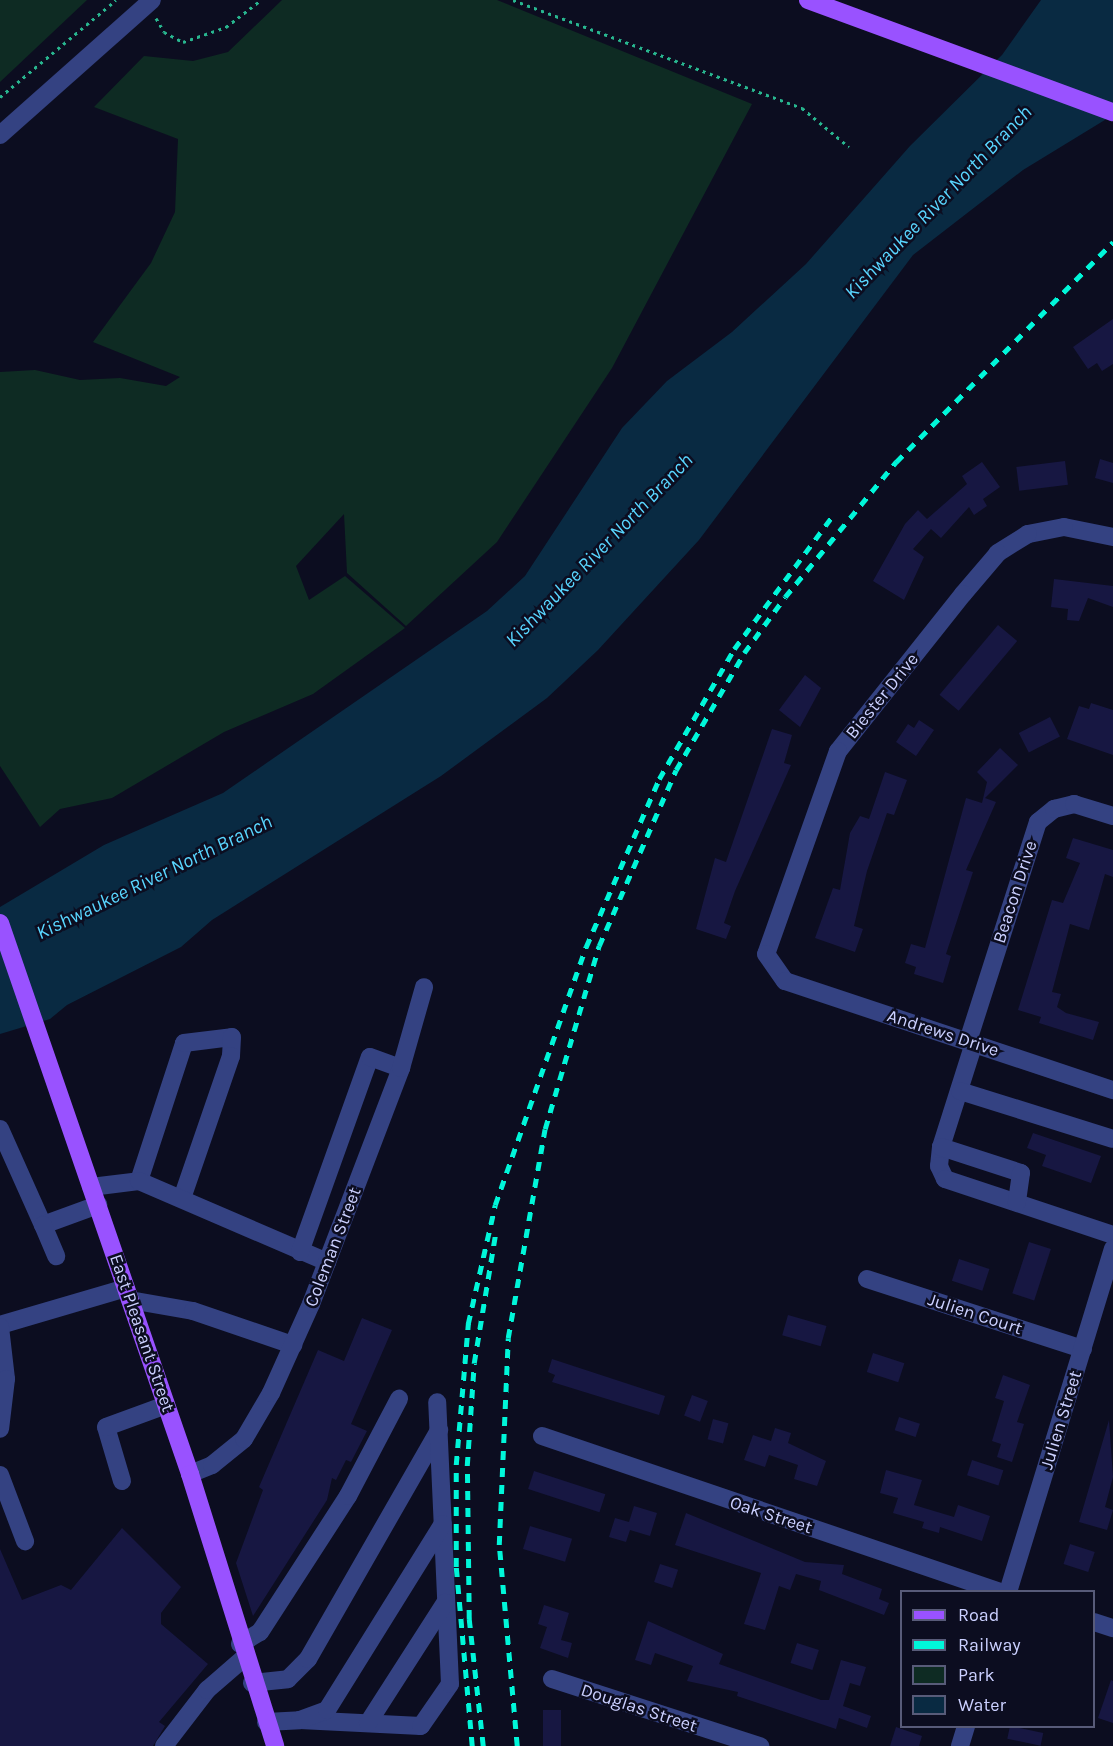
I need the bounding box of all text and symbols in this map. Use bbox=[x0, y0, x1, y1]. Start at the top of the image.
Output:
water label: Kishwaukee River North Branch bbox=[839, 100, 1037, 304]
water label: Kishwaukee River North Branch bbox=[500, 448, 698, 652]
street label: Biester Drive bbox=[841, 649, 923, 743]
water label: Kishwaukee River North Branch bbox=[32, 809, 276, 945]
street label: Beacon Drive bbox=[988, 838, 1042, 946]
street label: Andrews Drive bbox=[884, 1005, 1002, 1061]
street label: Coleman Street bbox=[300, 1184, 366, 1310]
street label: East Pleasant Street bbox=[105, 1251, 179, 1415]
street label: Julien Court bbox=[925, 1289, 1025, 1339]
street label: Julien Street bbox=[1036, 1368, 1086, 1472]
street label: Oak Street bbox=[727, 1492, 815, 1538]
legend bbox=[900, 1590, 1095, 1728]
text: Road bbox=[958, 1604, 999, 1626]
text: Railway bbox=[958, 1634, 1021, 1656]
text: Park bbox=[958, 1664, 995, 1686]
street label: Douglas Street bbox=[578, 1679, 700, 1737]
text: Water bbox=[958, 1694, 1006, 1716]

